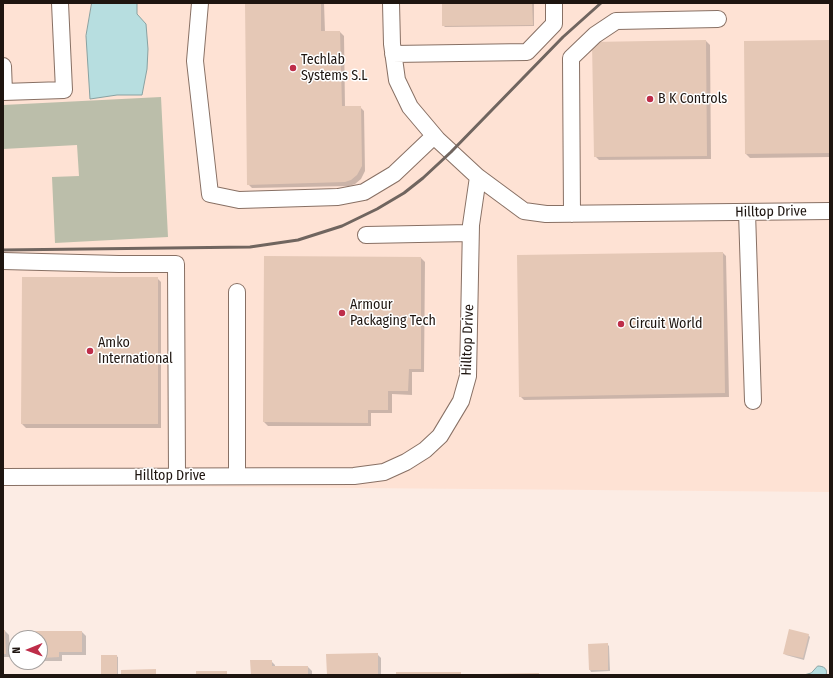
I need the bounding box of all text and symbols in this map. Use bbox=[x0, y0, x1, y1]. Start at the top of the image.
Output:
place label: Techlab Systems S.L bbox=[301, 52, 367, 84]
marker: Techlab Systems S.L bbox=[288, 63, 298, 73]
place label: B K Controls bbox=[658, 91, 727, 107]
marker: B K Controls bbox=[645, 94, 655, 104]
street label: Hilltop Drive bbox=[735, 203, 807, 221]
place label: Armour Packaging Tech bbox=[350, 297, 436, 330]
street label: Hilltop Drive bbox=[458, 304, 478, 376]
marker: Armour Packaging Tech bbox=[337, 308, 347, 318]
place label: Circuit World bbox=[629, 316, 702, 332]
marker: Circuit World bbox=[616, 319, 626, 329]
place label: Amko International bbox=[98, 335, 173, 368]
marker: Amko International bbox=[85, 346, 95, 356]
street label: Hilltop Drive bbox=[134, 468, 206, 484]
north arrow bbox=[8, 630, 48, 670]
text: N bbox=[10, 647, 23, 654]

